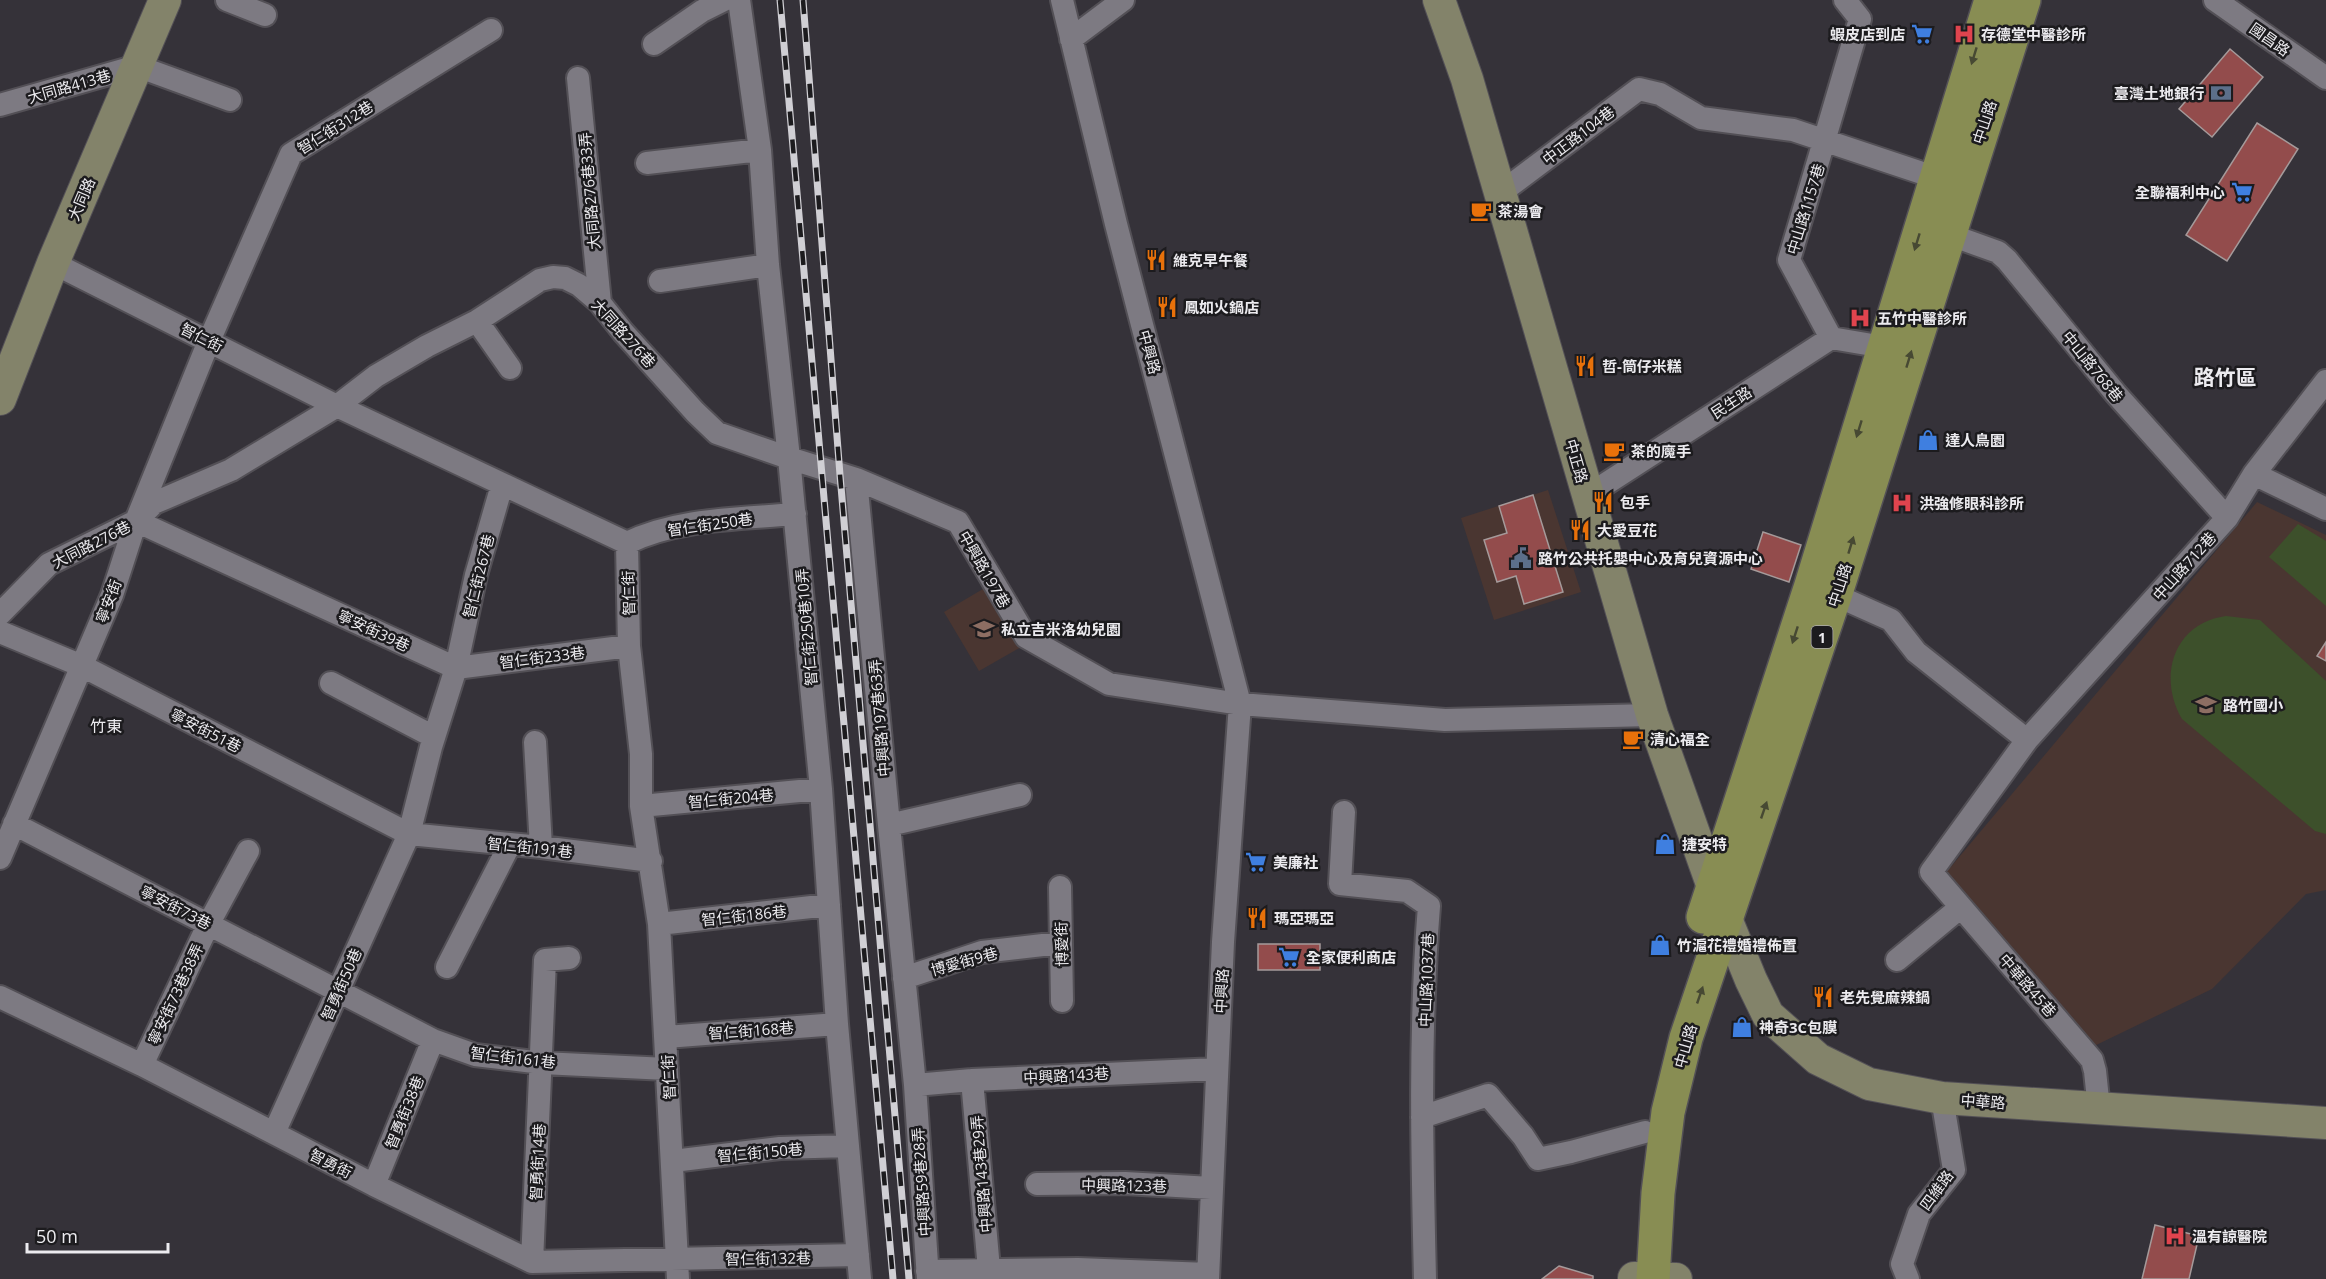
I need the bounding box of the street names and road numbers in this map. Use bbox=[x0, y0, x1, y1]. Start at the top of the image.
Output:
street label: 國昌路 bbox=[2246, 18, 2294, 60]
street label: 大同路413巷 bbox=[25, 65, 113, 107]
street label: 智仁街312巷 bbox=[293, 96, 377, 158]
street label: 中山路 bbox=[1968, 98, 2000, 146]
street label: 中正路104巷 bbox=[1538, 101, 1618, 169]
street label: 大同路276巷33弄 bbox=[574, 131, 604, 251]
street label: 中山路1157巷 bbox=[1782, 161, 1828, 257]
street label: 大同路 bbox=[63, 174, 99, 224]
street label: 大同路276巷 bbox=[588, 294, 660, 372]
street label: 智仁街 bbox=[177, 318, 227, 356]
street label: 中山路768巷 bbox=[2058, 326, 2128, 406]
street label: 中興路 bbox=[1135, 328, 1165, 376]
street label: 民生路 bbox=[1707, 381, 1755, 423]
street label: 中正路 bbox=[1561, 437, 1593, 485]
street label: 智仁街250巷 bbox=[666, 508, 754, 540]
street label: 大同路276巷 bbox=[48, 516, 134, 572]
street label: 中興路197巷 bbox=[955, 527, 1015, 611]
street label: 中山路712巷 bbox=[2148, 527, 2220, 605]
street label: 智仁街267巷 bbox=[458, 532, 498, 620]
street label: 中山路 bbox=[1823, 561, 1855, 609]
street label: 智仁街250巷10弄 bbox=[791, 567, 821, 687]
street label: 智仁街 bbox=[618, 570, 638, 616]
street label: 寧安街 bbox=[91, 576, 125, 626]
street label: 寧安街39巷 bbox=[335, 605, 413, 655]
road number: 1 bbox=[1812, 626, 1832, 648]
street label: 智仁街233巷 bbox=[498, 642, 586, 672]
street label: 中興路197巷63弄 bbox=[864, 658, 894, 778]
street label: 寧安街51巷 bbox=[167, 704, 245, 756]
street label: 智仁街204巷 bbox=[687, 784, 775, 812]
street label: 智仁街191巷 bbox=[486, 833, 574, 861]
street label: 寧安街73巷 bbox=[137, 881, 215, 933]
street label: 智仁街186巷 bbox=[700, 901, 788, 929]
street label: 博愛街 bbox=[1051, 921, 1071, 967]
street label: 中山路1037巷 bbox=[1414, 933, 1438, 1027]
street label: 寧安街73巷38弄 bbox=[143, 940, 207, 1048]
street label: 博愛街9巷 bbox=[928, 942, 1000, 980]
street label: 智勇街50巷 bbox=[316, 945, 366, 1023]
street label: 中華路45巷 bbox=[1995, 949, 2061, 1021]
street label: 中興路 bbox=[1210, 968, 1232, 1014]
street label: 智仁街168巷 bbox=[708, 1017, 794, 1043]
street label: 中山路 bbox=[1669, 1022, 1701, 1070]
street label: 智仁街161巷 bbox=[469, 1042, 557, 1072]
street label: 智仁街 bbox=[657, 1054, 679, 1100]
street label: 中興路143巷 bbox=[1023, 1063, 1109, 1087]
street label: 智勇街38巷 bbox=[380, 1072, 428, 1152]
street label: 中華路 bbox=[1960, 1089, 2006, 1113]
street label: 中興路143巷29弄 bbox=[966, 1114, 996, 1234]
street label: 智勇街14巷 bbox=[525, 1123, 549, 1201]
street label: 中興路59巷28弄 bbox=[907, 1127, 935, 1237]
street label: 智仁街150巷 bbox=[716, 1138, 804, 1166]
street label: 智勇街 bbox=[306, 1144, 356, 1182]
street label: 四維路 bbox=[1915, 1166, 1957, 1214]
street label: 中興路123巷 bbox=[1081, 1174, 1167, 1196]
street label: 智仁街132巷 bbox=[725, 1247, 811, 1269]

